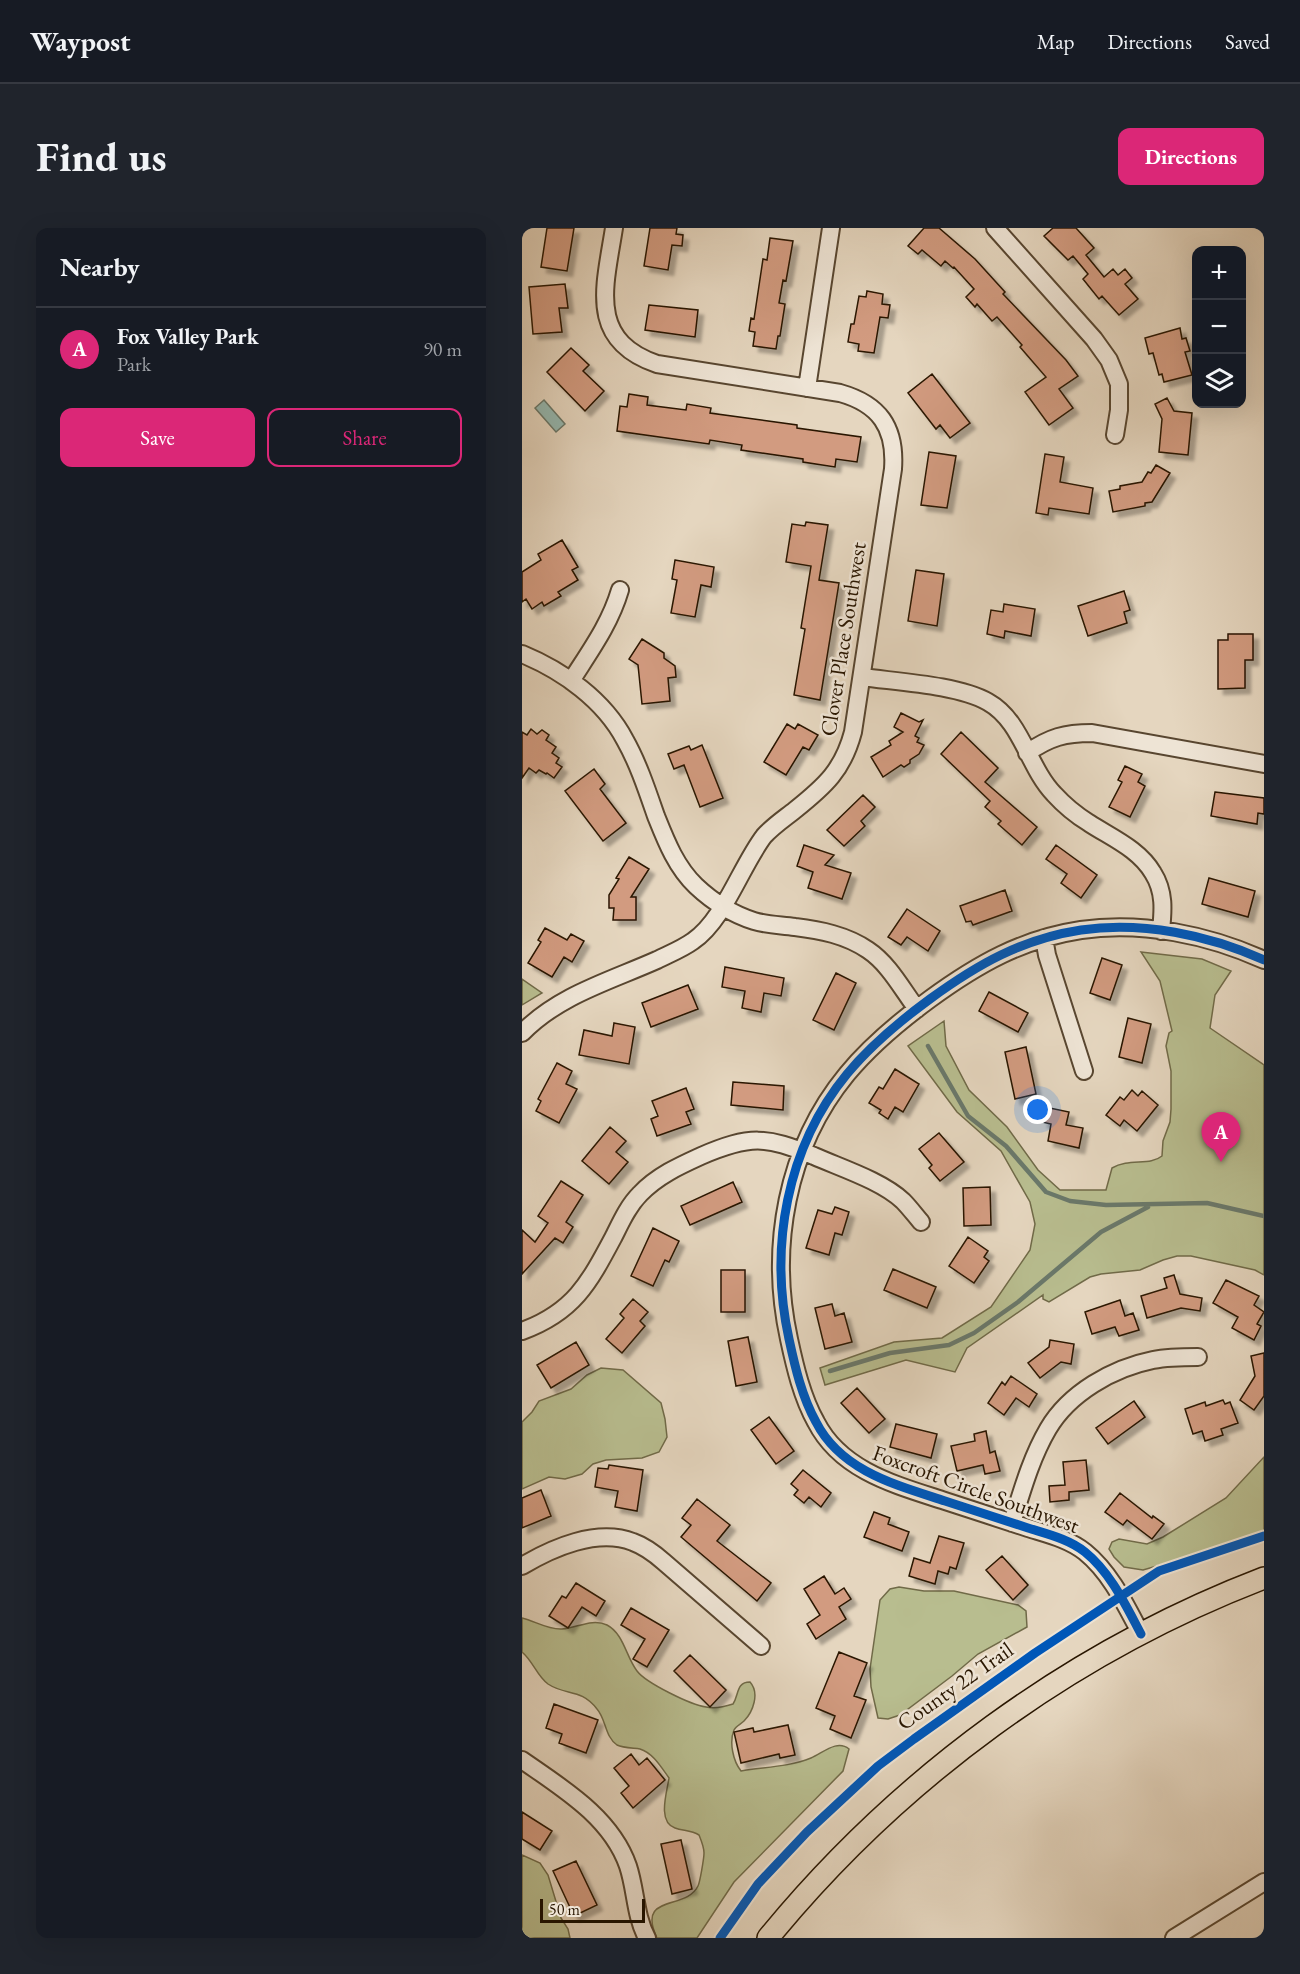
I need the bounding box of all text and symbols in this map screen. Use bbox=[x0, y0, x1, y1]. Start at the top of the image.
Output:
text: Waypost bbox=[30, 23, 131, 59]
text: Map bbox=[1037, 28, 1074, 55]
text: Directions bbox=[1107, 28, 1192, 55]
text: Saved bbox=[1225, 28, 1270, 55]
button: Directions bbox=[1118, 128, 1264, 185]
text: Find us bbox=[36, 129, 167, 184]
map controls bbox=[1192, 246, 1246, 408]
button: + bbox=[1192, 246, 1246, 300]
text: Nearby bbox=[60, 250, 140, 284]
button: − bbox=[1192, 300, 1246, 354]
text: Fox Valley Park bbox=[117, 322, 259, 351]
text: A bbox=[72, 336, 87, 362]
text: 90 m bbox=[423, 336, 462, 362]
text: Park bbox=[117, 351, 151, 377]
button: layers bbox=[1192, 354, 1246, 408]
button: Save bbox=[60, 408, 255, 467]
button: Share bbox=[267, 408, 462, 467]
street label: Clover Place Southwest bbox=[813, 540, 873, 738]
your location bbox=[1023, 1095, 1052, 1124]
pin: A bbox=[1202, 1112, 1240, 1162]
street label: Foxcroft Circle Southwest bbox=[869, 1438, 1083, 1540]
street label: County 22 Trail bbox=[891, 1635, 1019, 1737]
scale bar bbox=[540, 1896, 645, 1924]
text: 50 m bbox=[549, 1899, 580, 1920]

